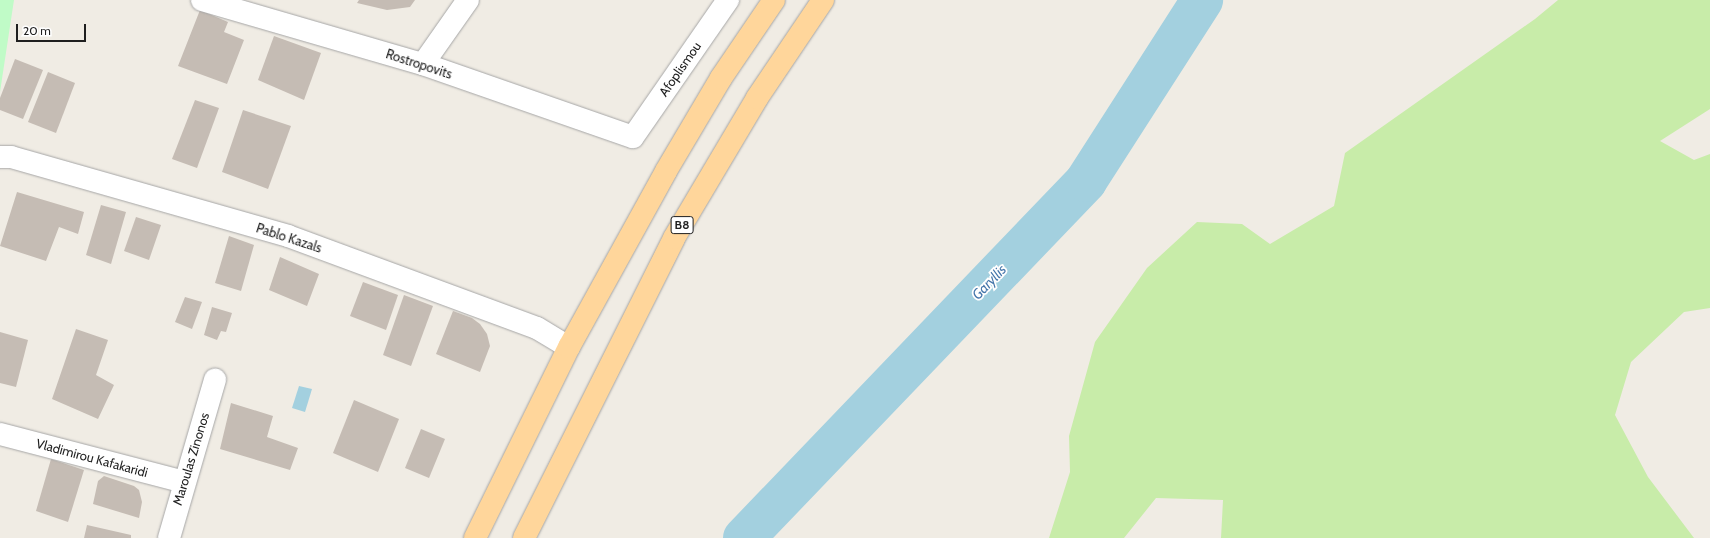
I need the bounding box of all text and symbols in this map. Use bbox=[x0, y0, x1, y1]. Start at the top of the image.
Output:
scale bar bbox=[18, 16, 88, 42]
text: 20 m bbox=[23, 23, 51, 38]
street label: Afoplismou bbox=[656, 39, 704, 99]
street label: Rostropovits bbox=[384, 46, 454, 82]
road number: B8 bbox=[670, 215, 694, 235]
street label: Pablo Kazals bbox=[254, 220, 324, 256]
water label: Garyllis bbox=[968, 261, 1010, 303]
street label: Maroulas Zinonos bbox=[169, 411, 213, 507]
street label: Vladimirou Kafakaridi bbox=[34, 436, 150, 480]

